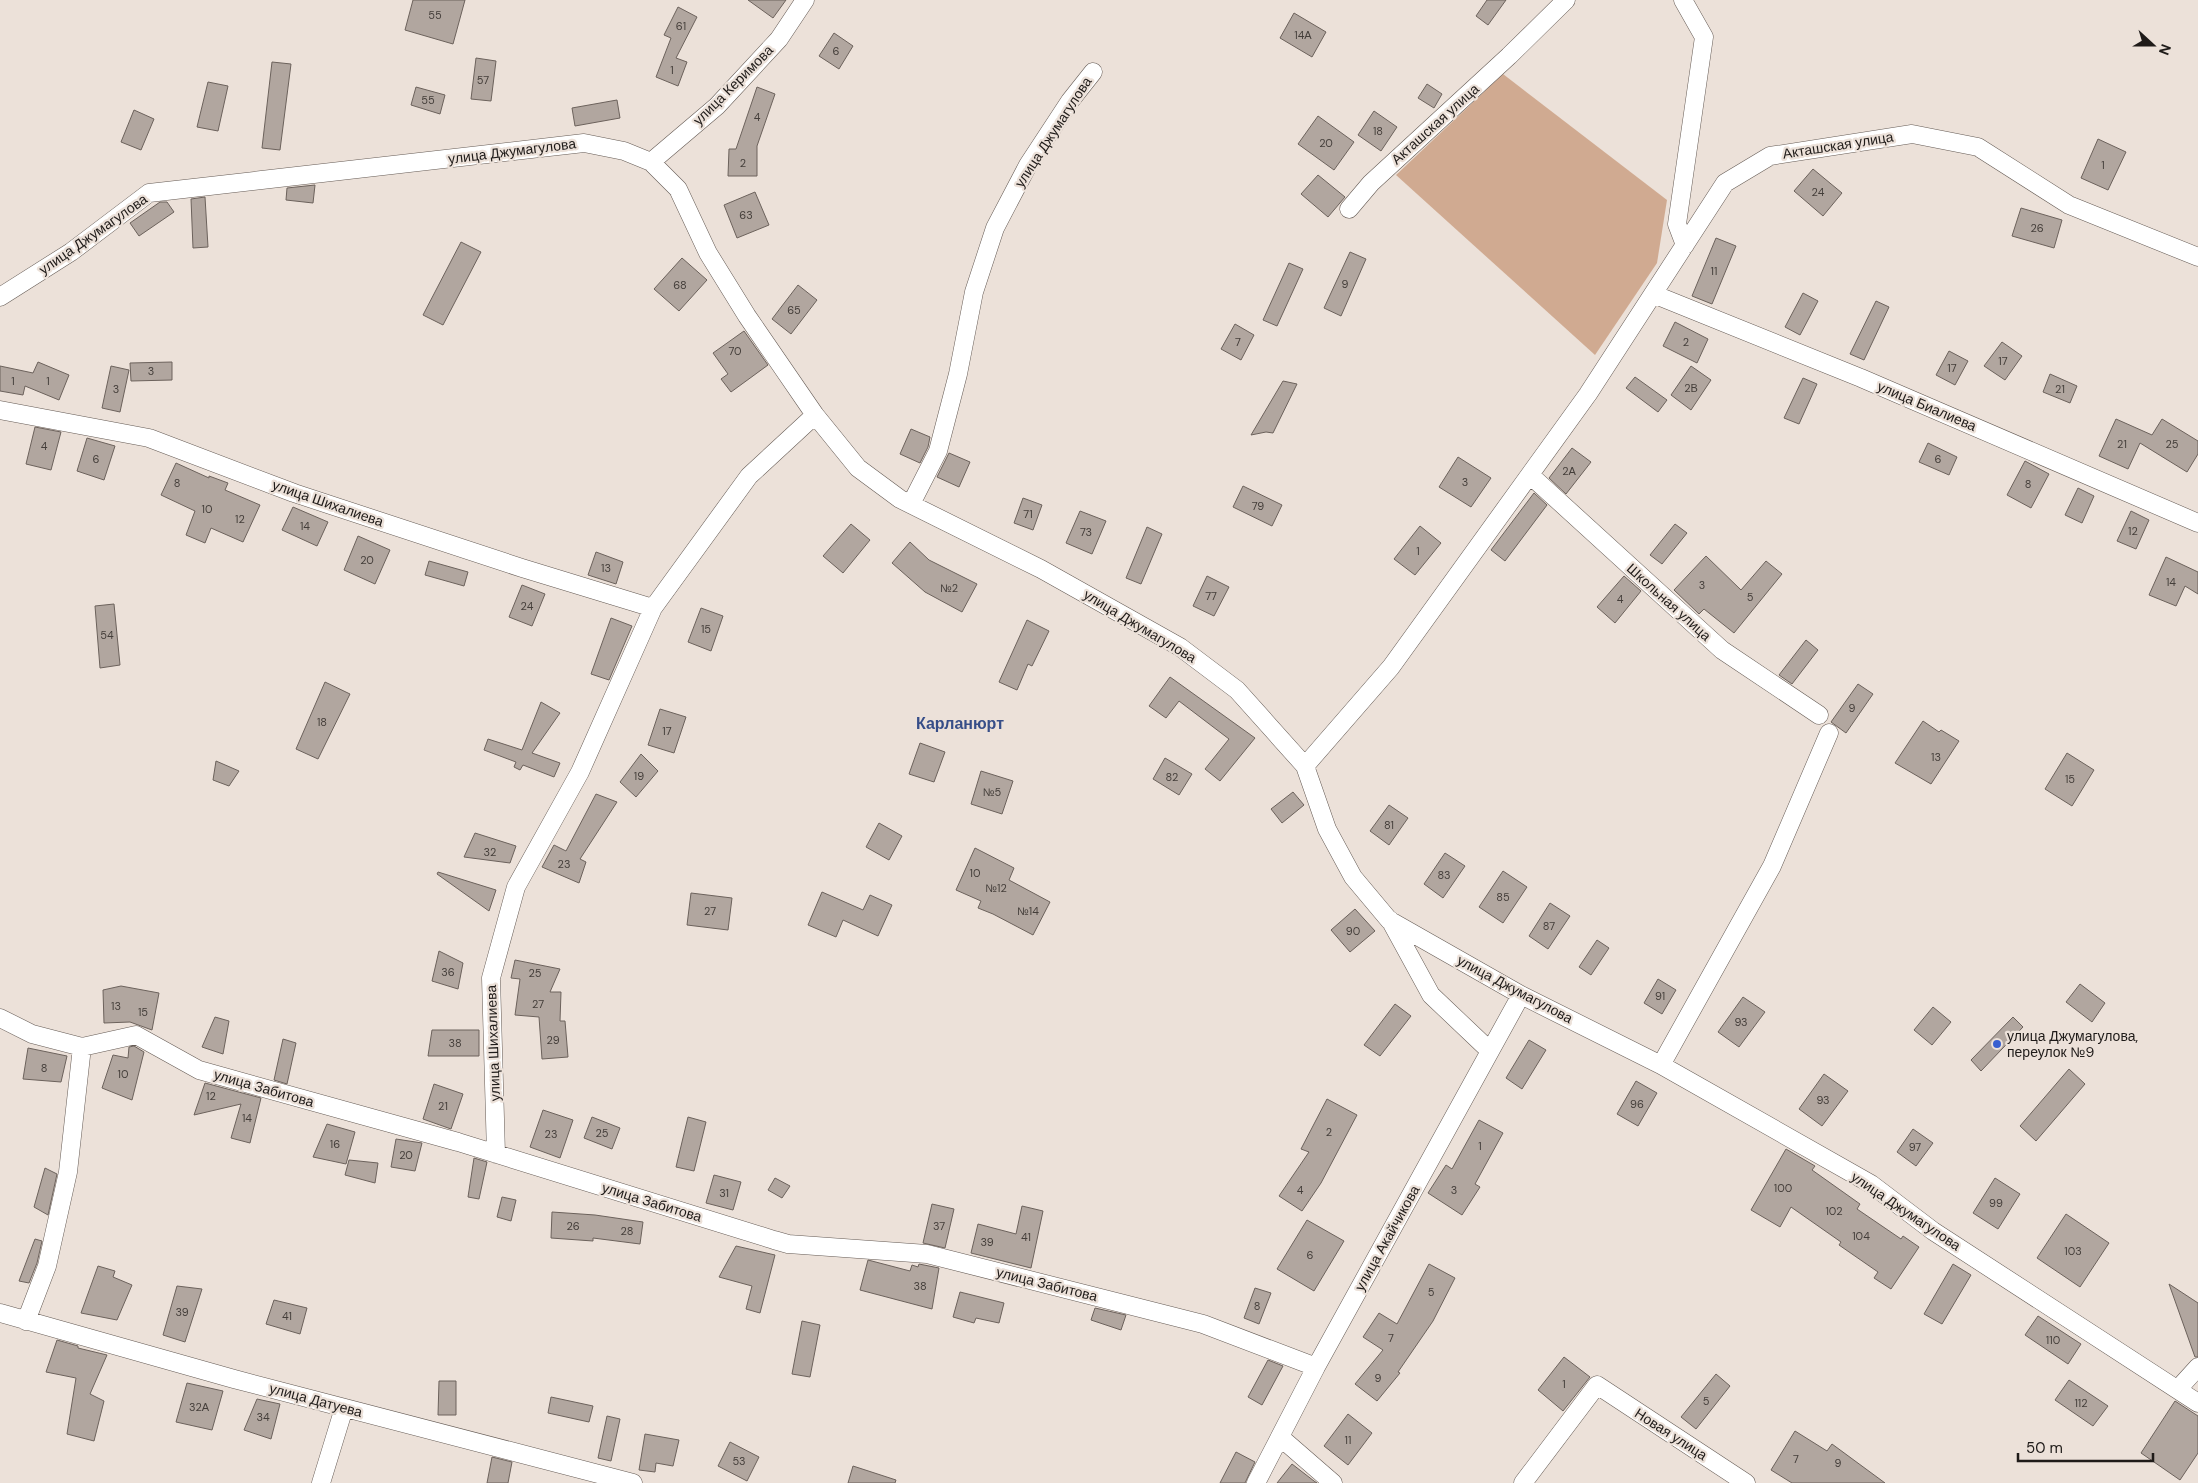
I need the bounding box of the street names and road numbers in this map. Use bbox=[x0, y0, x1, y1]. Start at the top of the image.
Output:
street label: улица Керимова bbox=[689, 41, 777, 129]
street label: улица Джумагулова bbox=[1010, 73, 1096, 191]
street label: Акташская улица bbox=[1387, 80, 1483, 168]
street label: Акташская улица bbox=[1781, 127, 1895, 163]
street label: улица Джумагулова bbox=[447, 134, 577, 168]
street label: улица Джумагулова bbox=[35, 190, 151, 278]
street label: улица Биалиева bbox=[1875, 377, 1979, 435]
street label: улица Шихалиева bbox=[270, 476, 386, 531]
street label: Школьная улица bbox=[1623, 559, 1715, 645]
street label: улица Джумагулова bbox=[1080, 585, 1200, 667]
street label: улица Джумагулова bbox=[1454, 951, 1576, 1027]
street label: улица Шихалиева bbox=[482, 984, 504, 1101]
street label: улица Забитова bbox=[212, 1065, 316, 1111]
street label: улица Джумагулова bbox=[1848, 1168, 1964, 1254]
street label: улица Забитова bbox=[600, 1178, 704, 1226]
street label: улица Акайчикова bbox=[1351, 1182, 1424, 1294]
street label: улица Забитова bbox=[995, 1263, 1100, 1305]
street label: улица Датуева bbox=[268, 1379, 365, 1421]
street label: Новая улица bbox=[1631, 1404, 1711, 1464]

